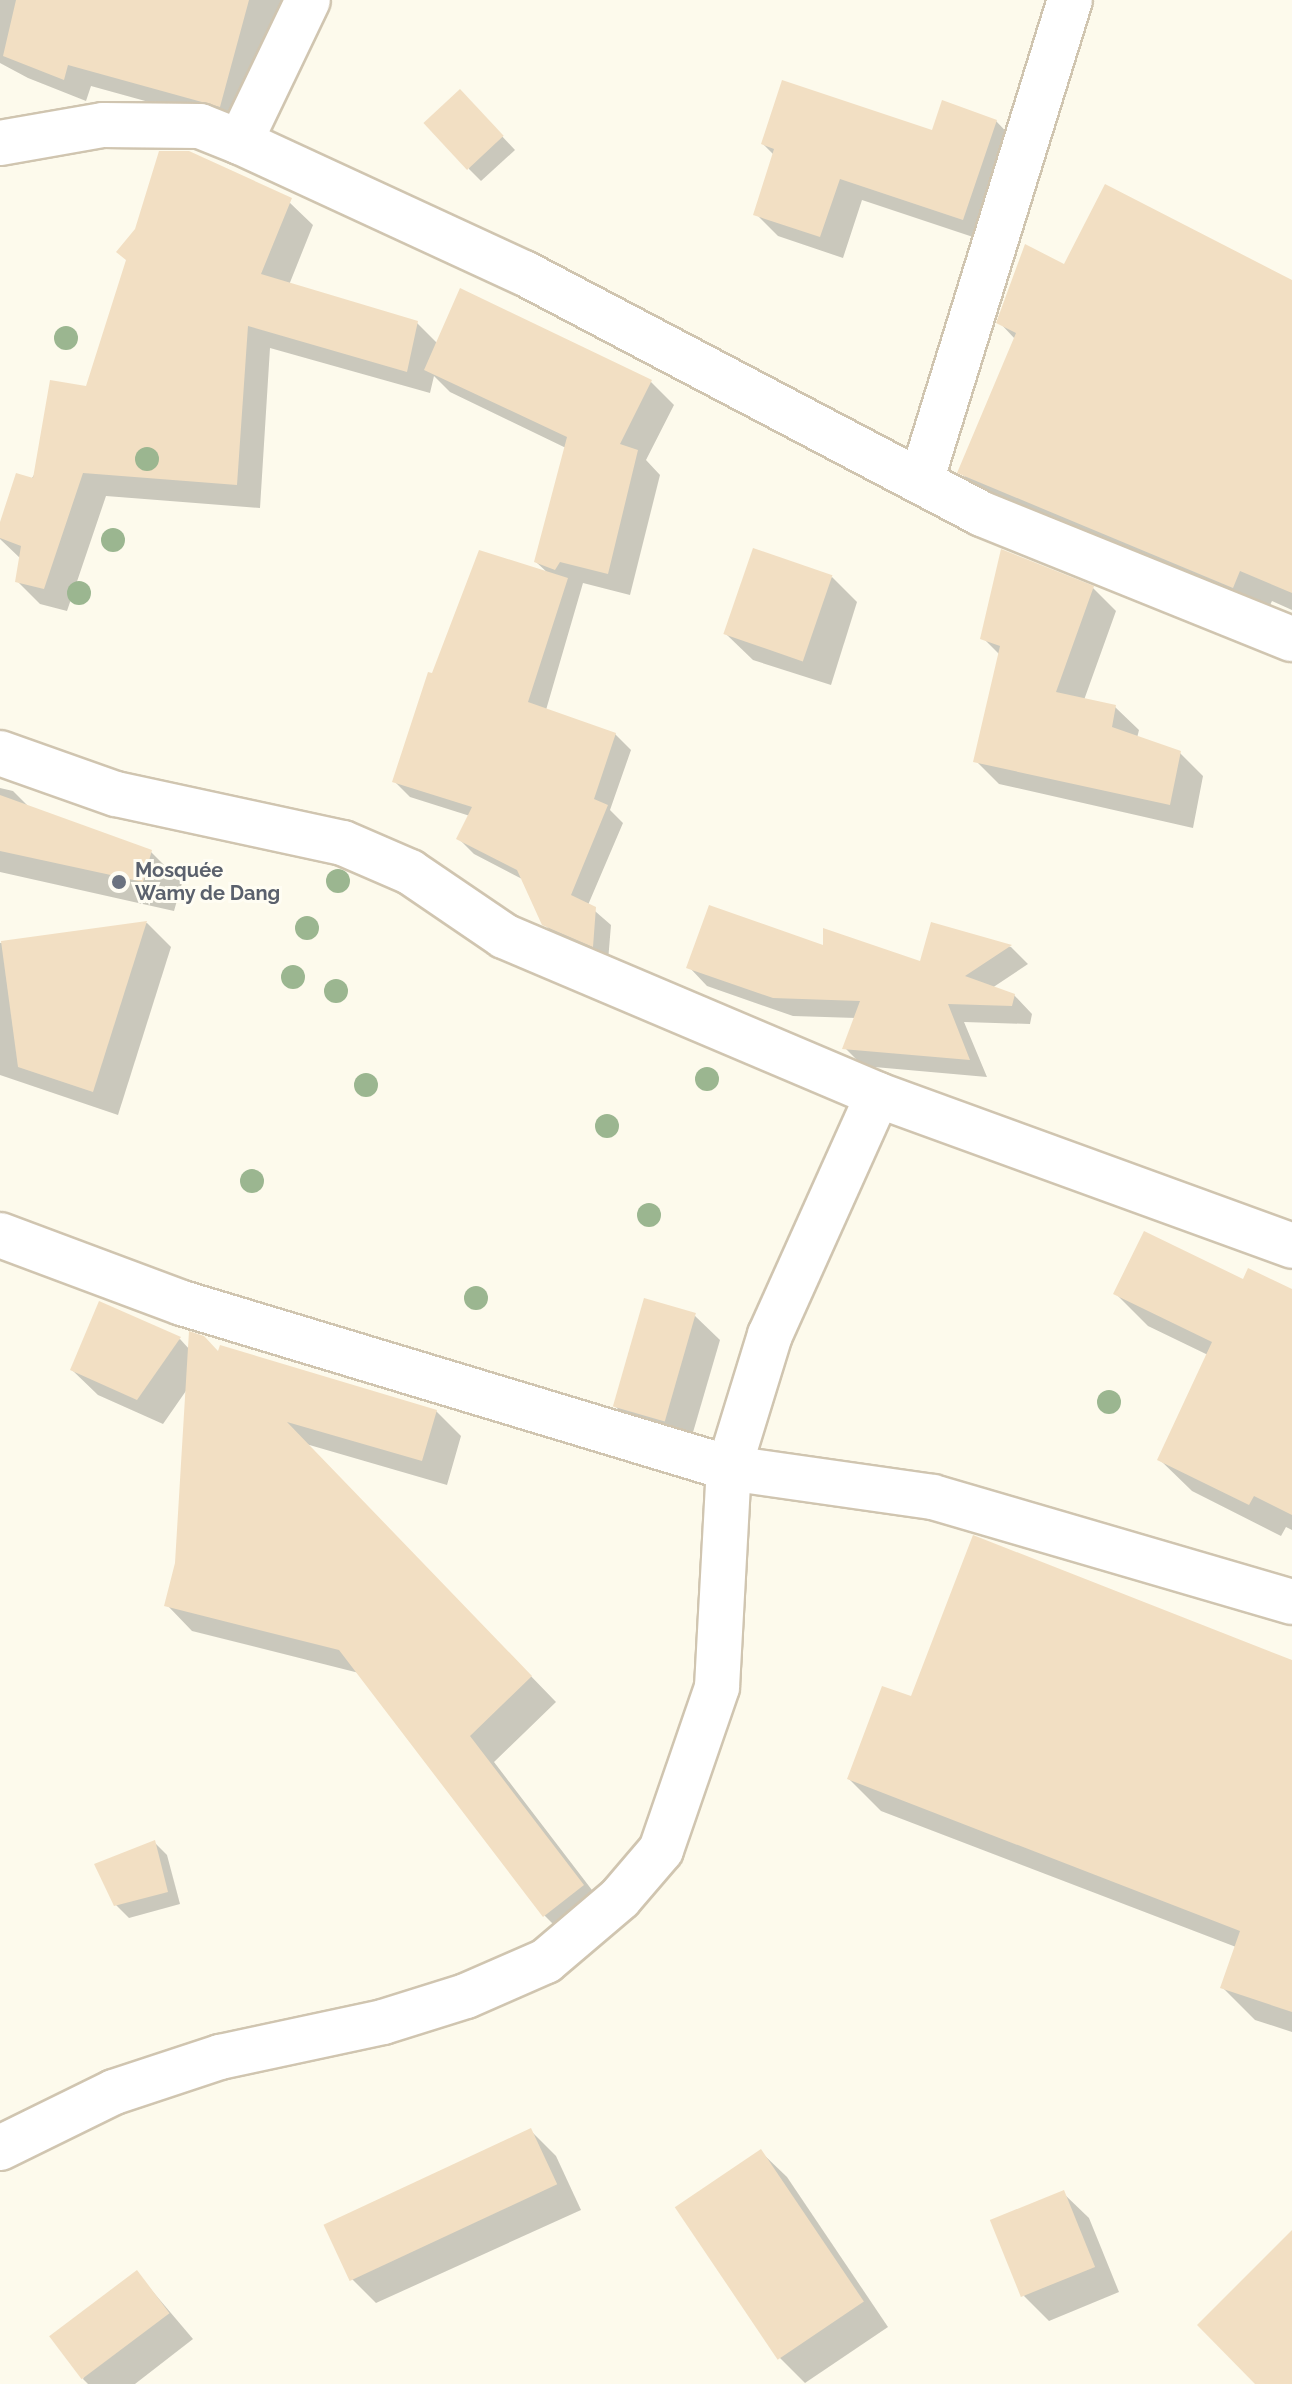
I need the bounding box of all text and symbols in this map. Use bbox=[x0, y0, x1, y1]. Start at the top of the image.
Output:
place label: Mosquée Wamy de Dang bbox=[135, 858, 281, 905]
marker: Mosquée Wamy de Dang bbox=[110, 873, 128, 891]

